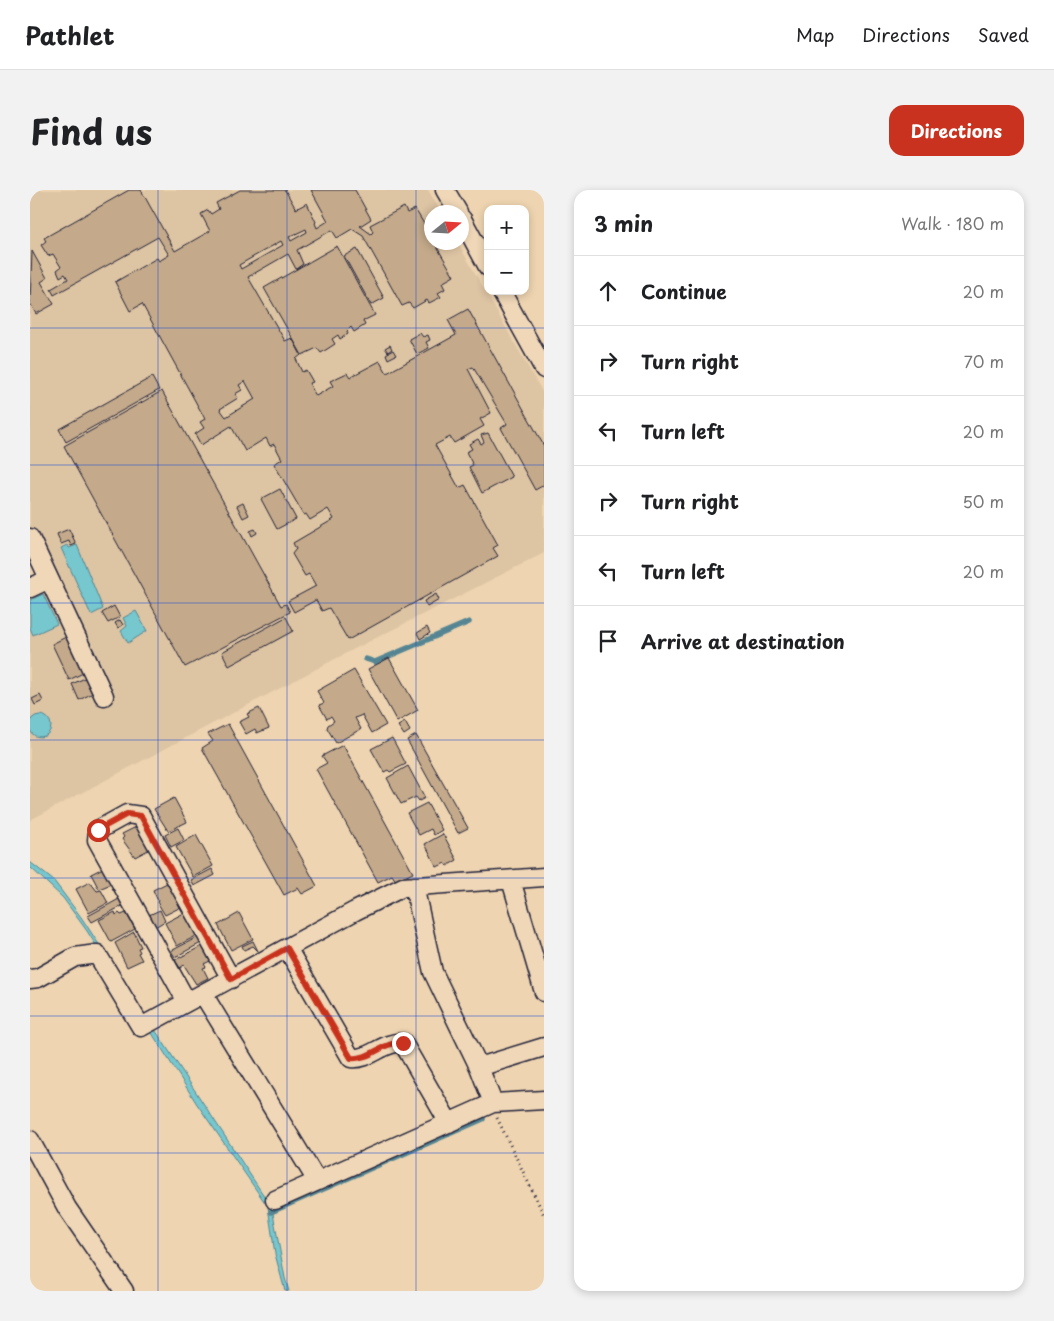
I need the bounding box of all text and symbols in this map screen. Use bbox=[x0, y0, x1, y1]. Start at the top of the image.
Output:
text: Pathlet bbox=[25, 17, 115, 53]
text: Map bbox=[796, 21, 834, 48]
text: Directions bbox=[862, 21, 950, 48]
text: Saved bbox=[978, 21, 1029, 48]
text: Find us bbox=[30, 104, 152, 157]
button: Directions bbox=[889, 105, 1024, 156]
north arrow bbox=[424, 205, 469, 250]
map controls bbox=[484, 205, 529, 295]
button: + bbox=[484, 205, 529, 250]
text: 3 min bbox=[594, 207, 653, 239]
text: Walk · 180 m bbox=[901, 211, 1004, 235]
button: − bbox=[484, 250, 529, 295]
icon: ahead bbox=[594, 277, 622, 305]
text: Continue bbox=[641, 277, 727, 305]
text: 20 m bbox=[963, 279, 1004, 303]
icon: right bbox=[594, 347, 622, 375]
text: Turn right bbox=[641, 347, 739, 375]
text: 70 m bbox=[964, 349, 1004, 373]
icon: left bbox=[594, 417, 622, 445]
text: Turn left bbox=[641, 417, 725, 445]
text: 20 m bbox=[963, 419, 1004, 443]
icon: right bbox=[594, 487, 622, 515]
text: Turn right bbox=[641, 487, 739, 515]
text: 50 m bbox=[963, 489, 1004, 513]
icon: left bbox=[594, 557, 622, 585]
text: Turn left bbox=[641, 557, 725, 585]
text: 20 m bbox=[963, 559, 1004, 583]
icon: arrive bbox=[594, 627, 622, 655]
text: Arrive at destination bbox=[641, 627, 845, 655]
route start bbox=[87, 819, 110, 842]
route end bbox=[392, 1032, 415, 1055]

